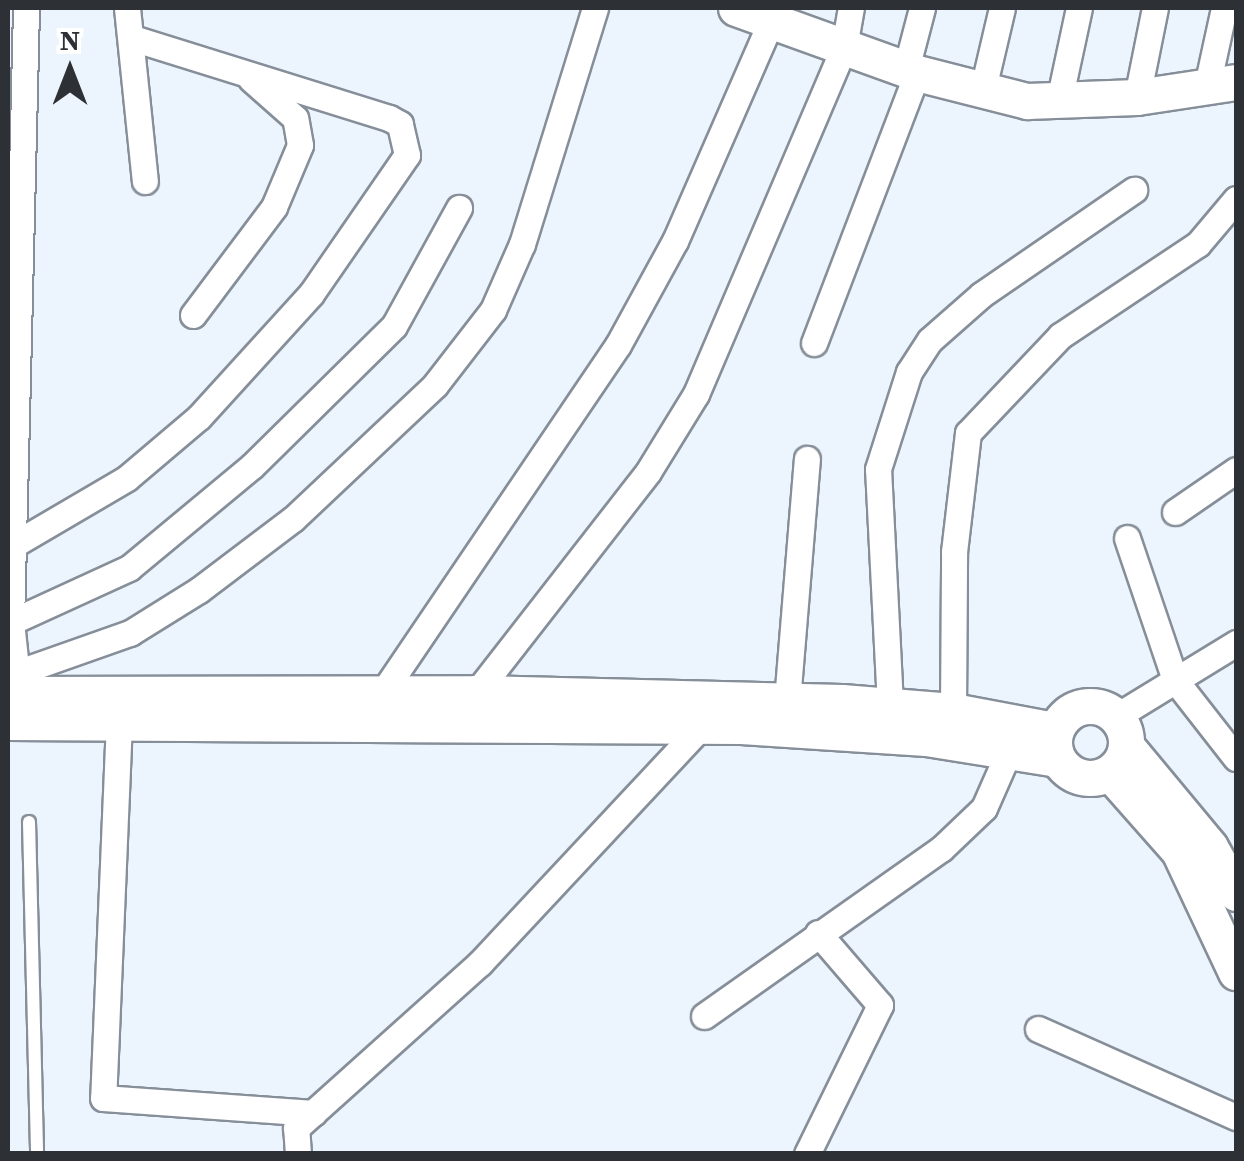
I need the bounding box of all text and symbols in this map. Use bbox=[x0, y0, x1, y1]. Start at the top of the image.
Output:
north arrow bbox=[20, 20, 120, 120]
text: N bbox=[60, 21, 80, 59]

